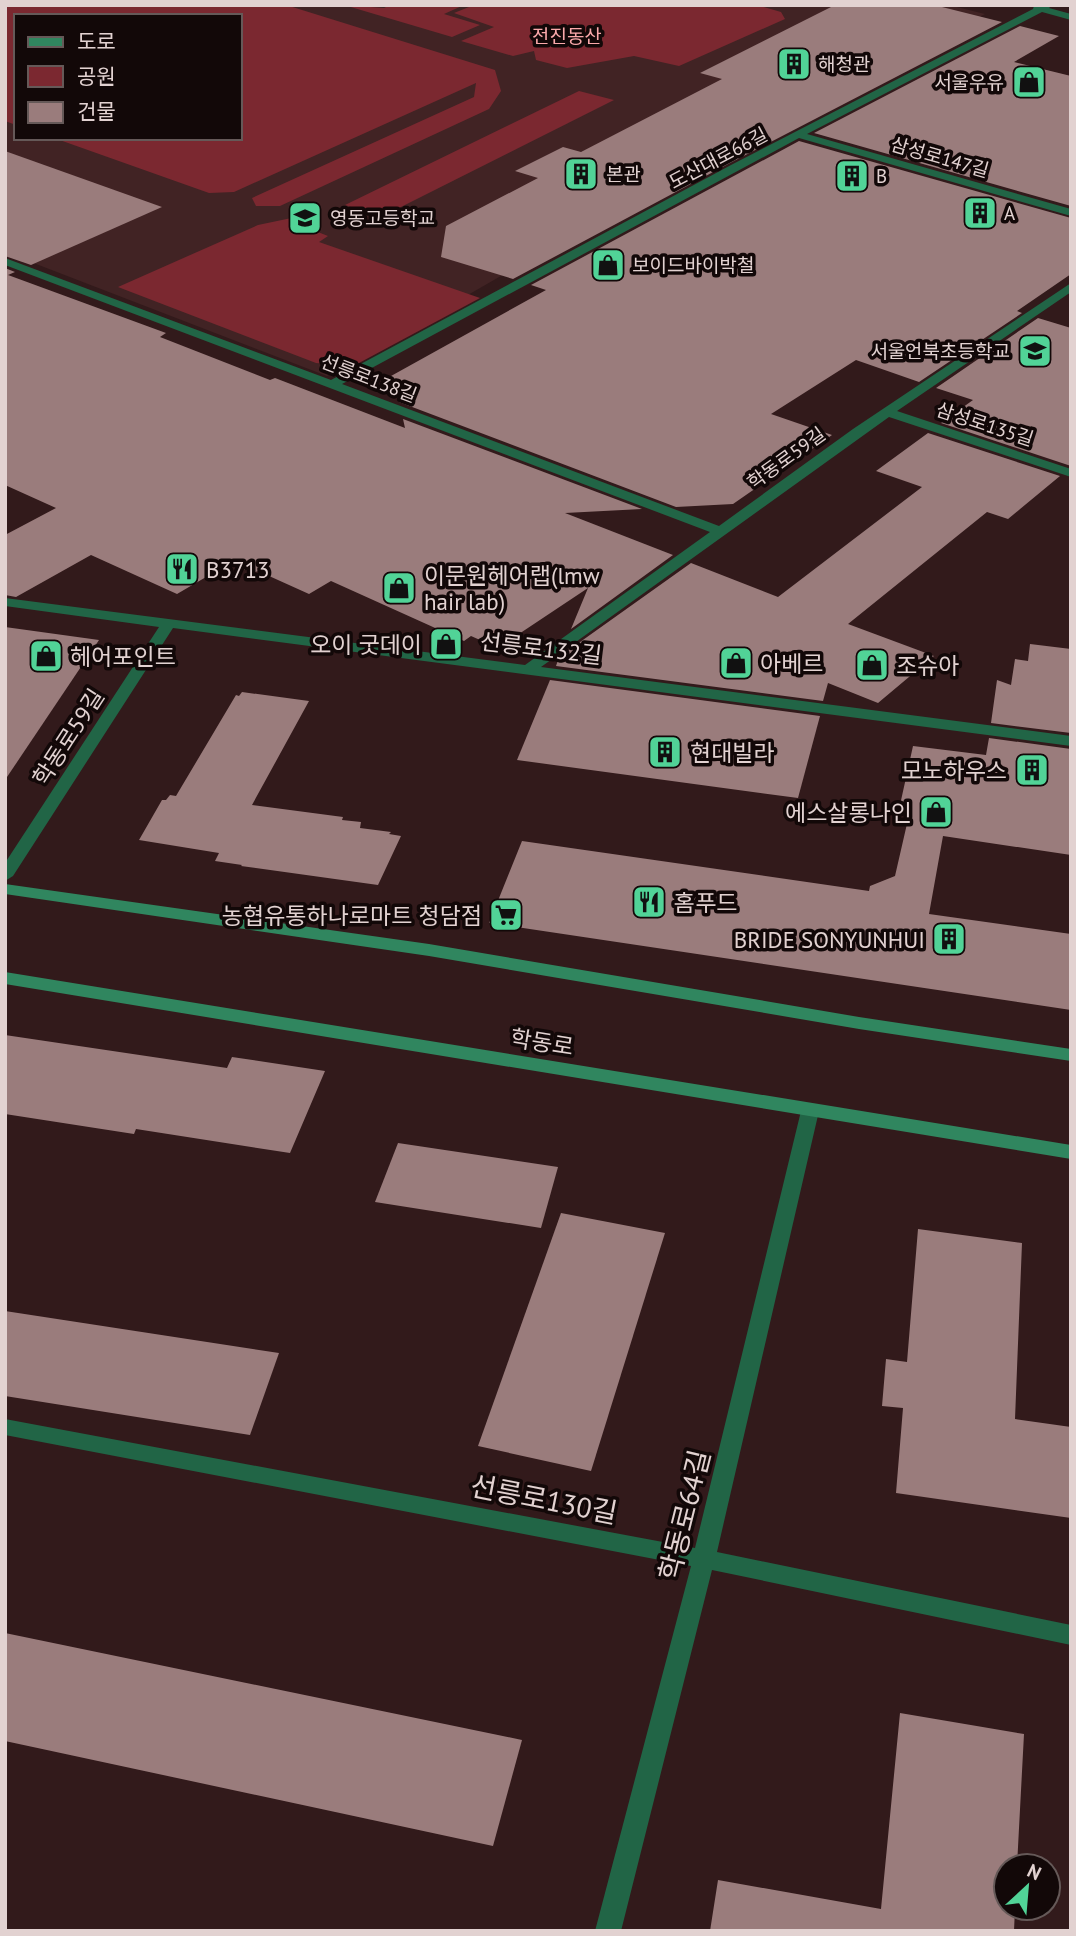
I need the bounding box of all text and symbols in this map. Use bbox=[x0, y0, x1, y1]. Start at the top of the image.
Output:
legend bbox=[14, 14, 242, 140]
park label: 전진동산 bbox=[532, 24, 602, 48]
text: 도로 bbox=[77, 28, 116, 55]
building icon: 해청관 bbox=[775, 45, 813, 83]
place label: 해청관 bbox=[818, 52, 870, 76]
text: 공원 bbox=[77, 63, 116, 90]
shop icon: 서울우유 bbox=[1010, 63, 1048, 101]
place label: 서울우유 bbox=[934, 70, 1004, 94]
text: 건물 bbox=[77, 98, 116, 125]
street label: 도산대로66길 bbox=[665, 122, 771, 194]
street label: 삼성로147길 bbox=[888, 132, 992, 182]
building icon: 본관 bbox=[562, 155, 600, 193]
building icon: B bbox=[833, 157, 871, 195]
place label: 본관 bbox=[606, 162, 641, 186]
place label: B bbox=[876, 164, 887, 188]
building icon: A bbox=[961, 194, 999, 232]
school or university icon: 영동고등학교 bbox=[286, 199, 324, 237]
place label: A bbox=[1004, 201, 1015, 225]
place label: 영동고등학교 bbox=[330, 206, 435, 230]
shop icon: 보이드바이박철 bbox=[589, 246, 627, 284]
place label: 보이드바이박철 bbox=[632, 253, 754, 277]
school or university icon: 서울언북초등학교 bbox=[1016, 332, 1054, 370]
place label: 서울언북초등학교 bbox=[870, 339, 1010, 363]
street label: 선릉로138길 bbox=[318, 349, 420, 407]
street label: 삼성로135길 bbox=[933, 397, 1037, 451]
street label: 학동로59길 bbox=[742, 422, 830, 494]
restaurant icon: B3713 bbox=[163, 550, 201, 588]
place label: B3713 bbox=[206, 555, 270, 584]
place label: 이문원헤어랩(lmw hair lab) bbox=[424, 561, 600, 616]
shop icon: 이문원헤어랩(lmw hair lab) bbox=[380, 569, 418, 607]
shop icon: 오이 굿데이 bbox=[427, 625, 465, 663]
street label: 선릉로132길 bbox=[479, 626, 603, 670]
place label: 오이 굿데이 bbox=[310, 630, 422, 659]
shop icon: 헤어포인트 bbox=[27, 637, 65, 675]
place label: 헤어포인트 bbox=[70, 642, 176, 671]
shop icon: 아베르 bbox=[717, 644, 755, 682]
shop icon: 조슈아 bbox=[853, 646, 891, 684]
place label: 아베르 bbox=[760, 649, 823, 678]
place label: 조슈아 bbox=[896, 651, 959, 680]
street label: 학동로59길 bbox=[26, 683, 110, 791]
building icon: 현대빌라 bbox=[646, 733, 684, 771]
place label: 현대빌라 bbox=[690, 738, 775, 767]
building icon: 모노하우스 bbox=[1013, 751, 1051, 789]
place label: 모노하우스 bbox=[901, 756, 1007, 785]
shop icon: 에스살롱나인 bbox=[917, 793, 955, 831]
place label: 에스살롱나인 bbox=[785, 798, 912, 827]
restaurant icon: 홈푸드 bbox=[630, 883, 668, 921]
place label: 홈푸드 bbox=[674, 888, 737, 917]
supermarket icon: 농협유통하나로마트 청담점 bbox=[487, 896, 525, 934]
place label: 농협유통하나로마트 청담점 bbox=[222, 901, 482, 930]
building icon: BRIDE SONYUNHUI bbox=[930, 920, 968, 958]
place label: BRIDE SONYUNHUI bbox=[734, 925, 925, 954]
street label: 학동로 bbox=[508, 1023, 576, 1061]
street label: 학동로64길 bbox=[650, 1446, 718, 1584]
street label: 선릉로130길 bbox=[467, 1467, 621, 1531]
north arrow bbox=[992, 1852, 1062, 1922]
text: N bbox=[1024, 1858, 1045, 1885]

